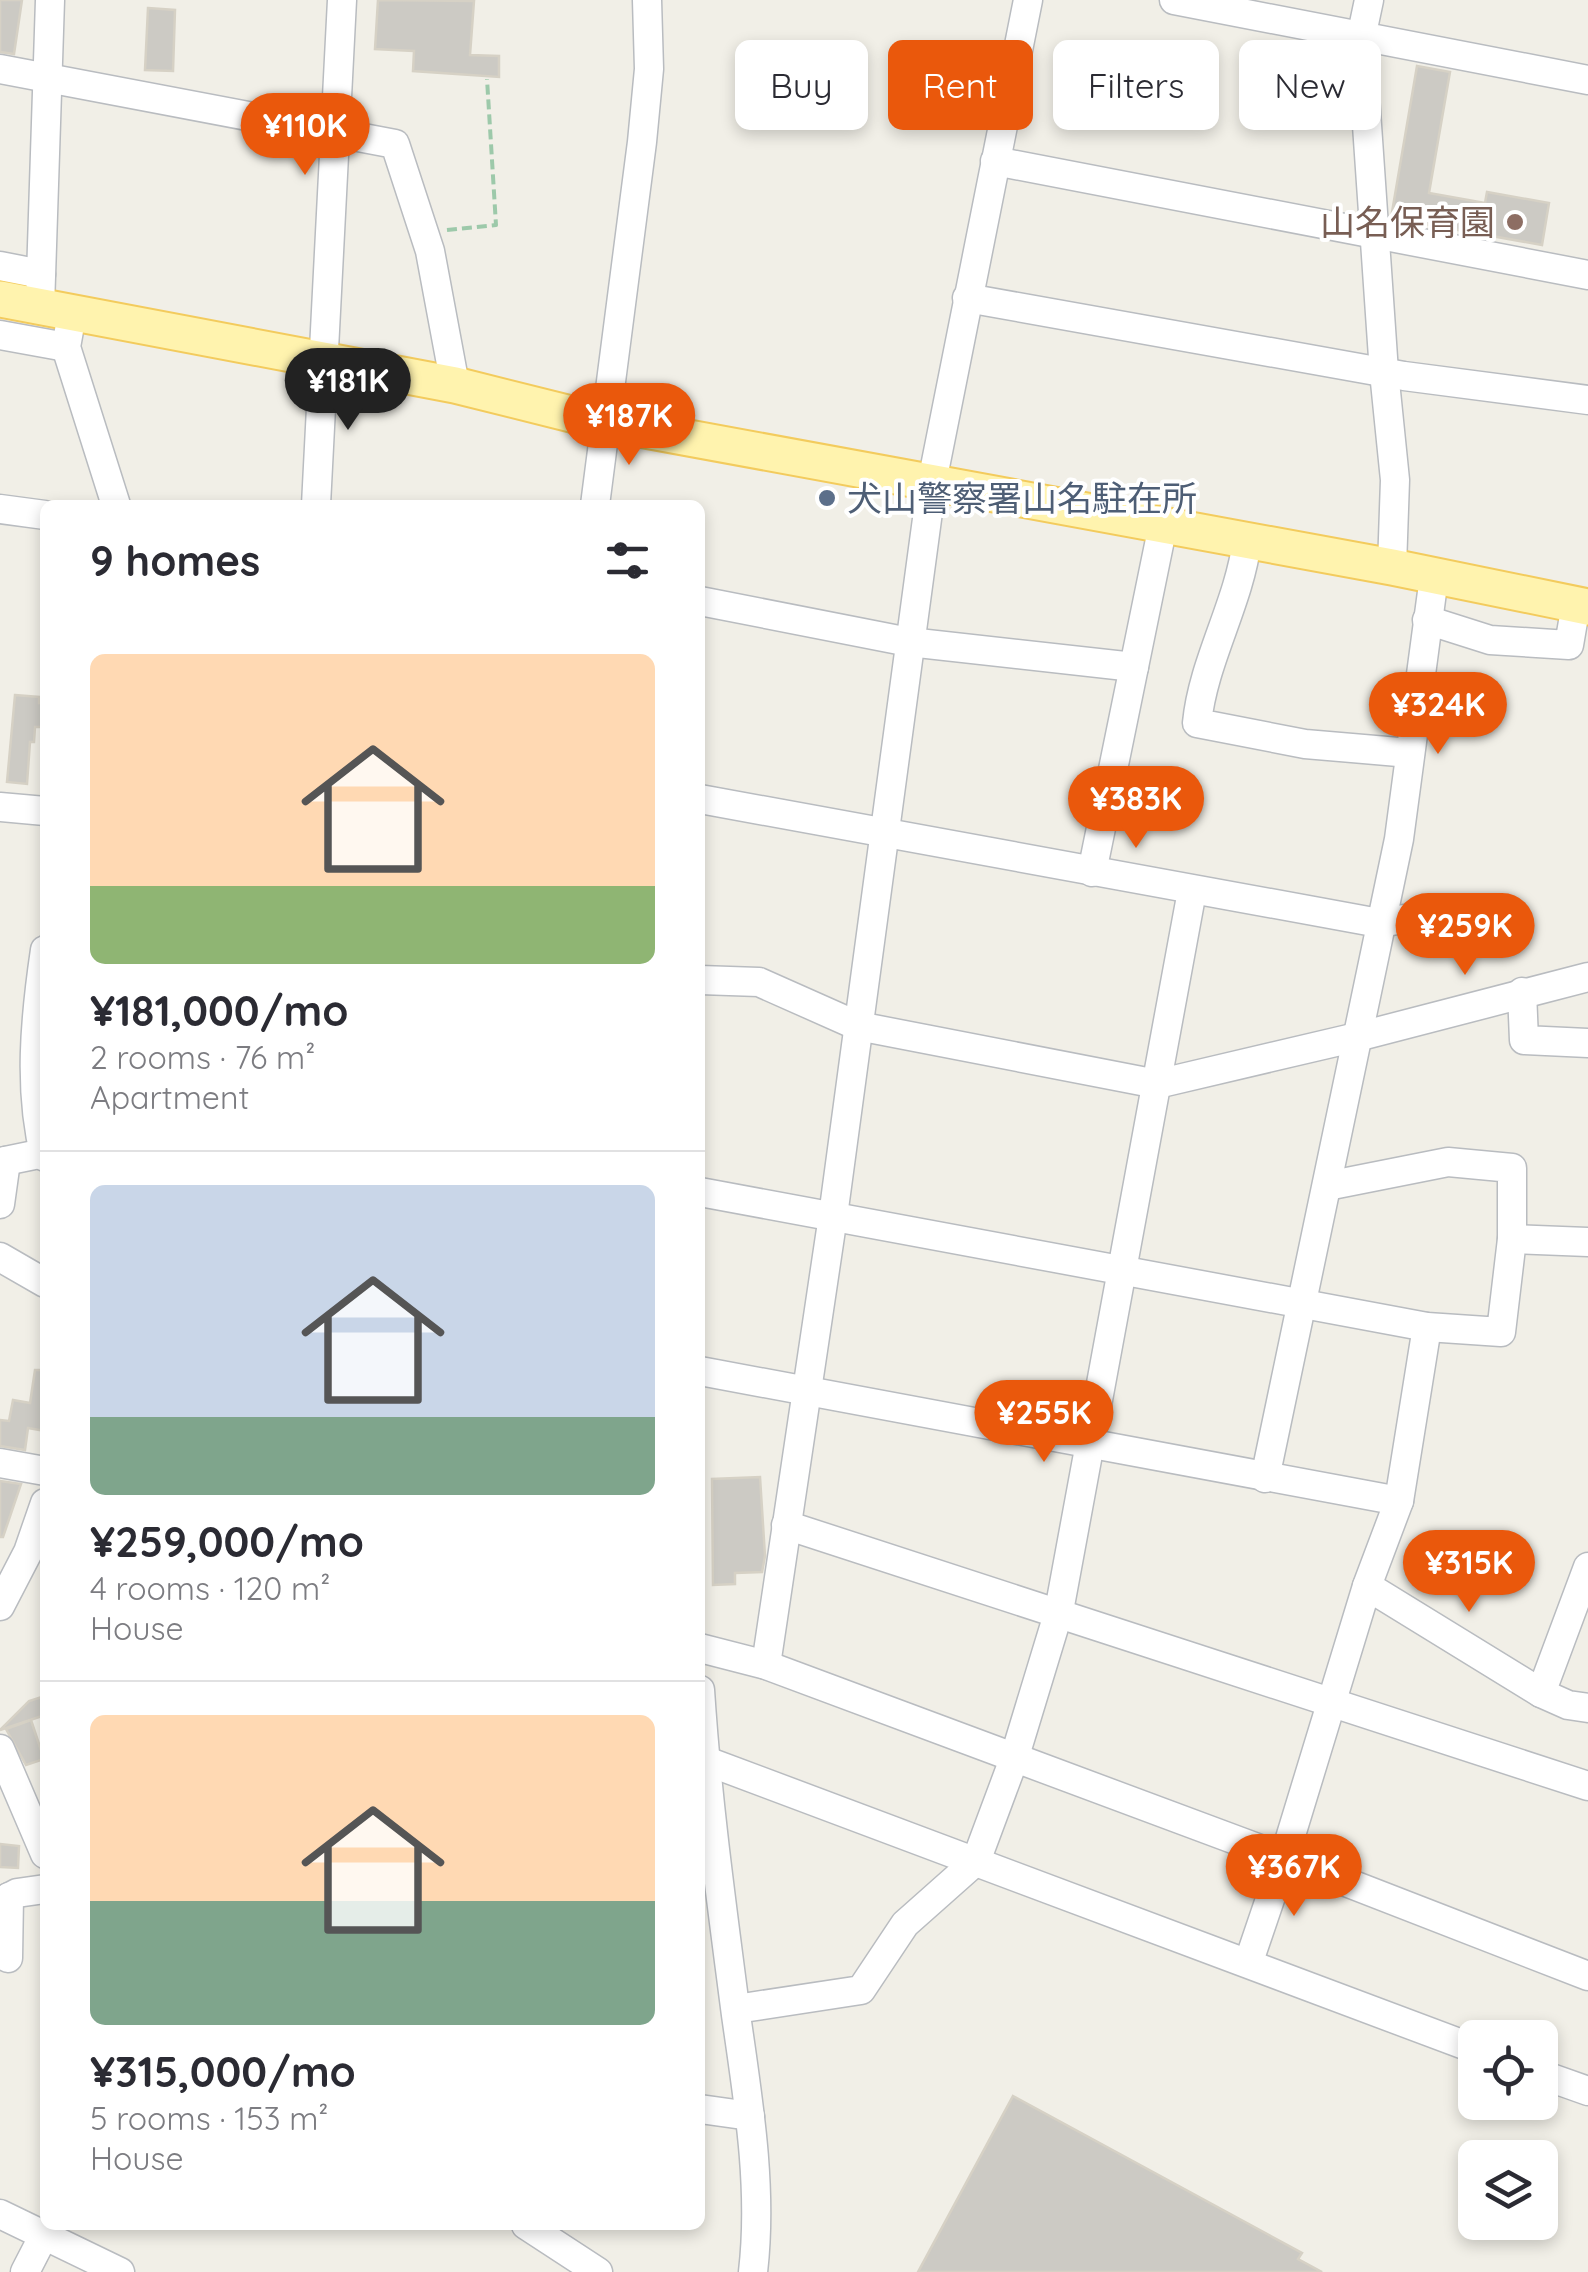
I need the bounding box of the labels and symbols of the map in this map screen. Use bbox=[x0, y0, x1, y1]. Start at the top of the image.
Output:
pin: ¥110K bbox=[235, 93, 375, 178]
place label: 山名保育園 bbox=[1320, 200, 1495, 244]
marker: 山名保育園 bbox=[1504, 211, 1526, 233]
pin: ¥181K bbox=[278, 348, 418, 433]
pin: ¥187K bbox=[559, 383, 699, 468]
place label: 犬山警察署山名駐在所 bbox=[847, 476, 1197, 520]
marker: 犬山警察署山名駐在所 bbox=[816, 487, 838, 509]
pin: ¥324K bbox=[1368, 672, 1508, 757]
pin: ¥383K bbox=[1066, 766, 1206, 851]
pin: ¥259K bbox=[1395, 893, 1535, 978]
pin: ¥255K bbox=[974, 1380, 1114, 1465]
pin: ¥315K bbox=[1399, 1530, 1539, 1615]
pin: ¥367K bbox=[1224, 1834, 1364, 1919]

